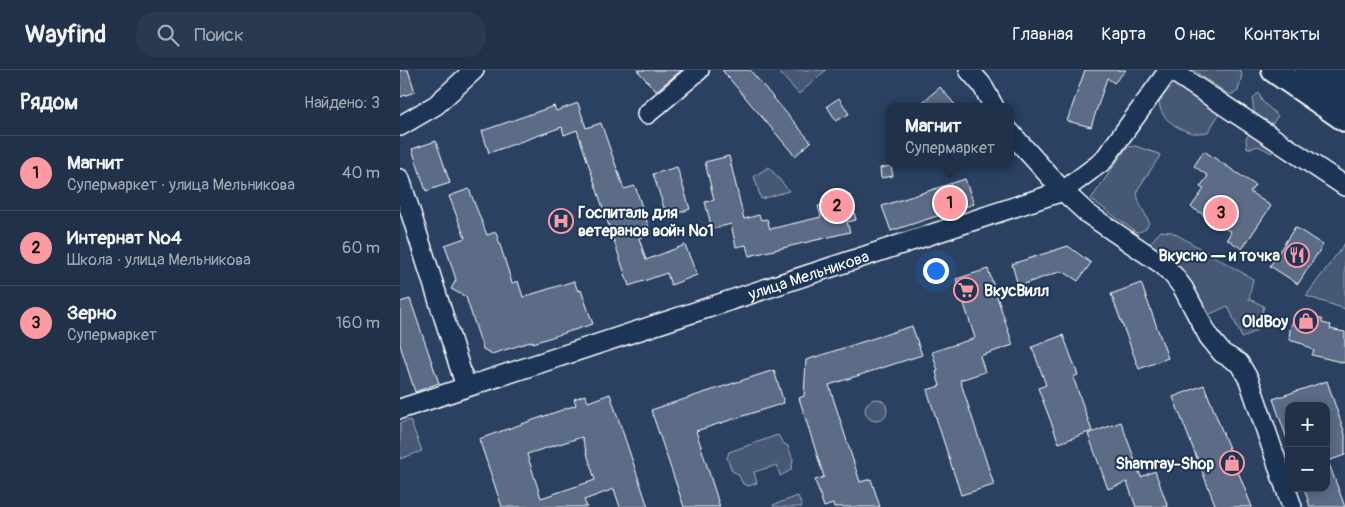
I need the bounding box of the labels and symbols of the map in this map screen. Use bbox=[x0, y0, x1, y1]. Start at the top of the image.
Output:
pin: 1 bbox=[934, 184, 966, 222]
pin: 2 bbox=[821, 187, 853, 225]
pin: 3 bbox=[1205, 194, 1237, 232]
place label: Госпиталь для ветеранов войн №1 bbox=[578, 203, 714, 241]
hospital icon: Госпиталь для ветеранов войн №1 bbox=[548, 208, 574, 234]
restaurant icon: Вкусно — и точка bbox=[1284, 242, 1310, 268]
street label: улица Мельникова bbox=[745, 246, 872, 305]
place label: Вкусно — и точка bbox=[1158, 246, 1281, 266]
your location bbox=[923, 258, 949, 284]
supermarket icon: ВкусВилл bbox=[953, 277, 979, 303]
place label: ВкусВилл bbox=[984, 281, 1049, 301]
shop icon: OldBoy bbox=[1293, 308, 1319, 334]
place label: OldBoy bbox=[1242, 312, 1288, 332]
shop icon: Shamray-Shop bbox=[1219, 450, 1245, 476]
place label: Shamray-Shop bbox=[1116, 454, 1214, 474]

